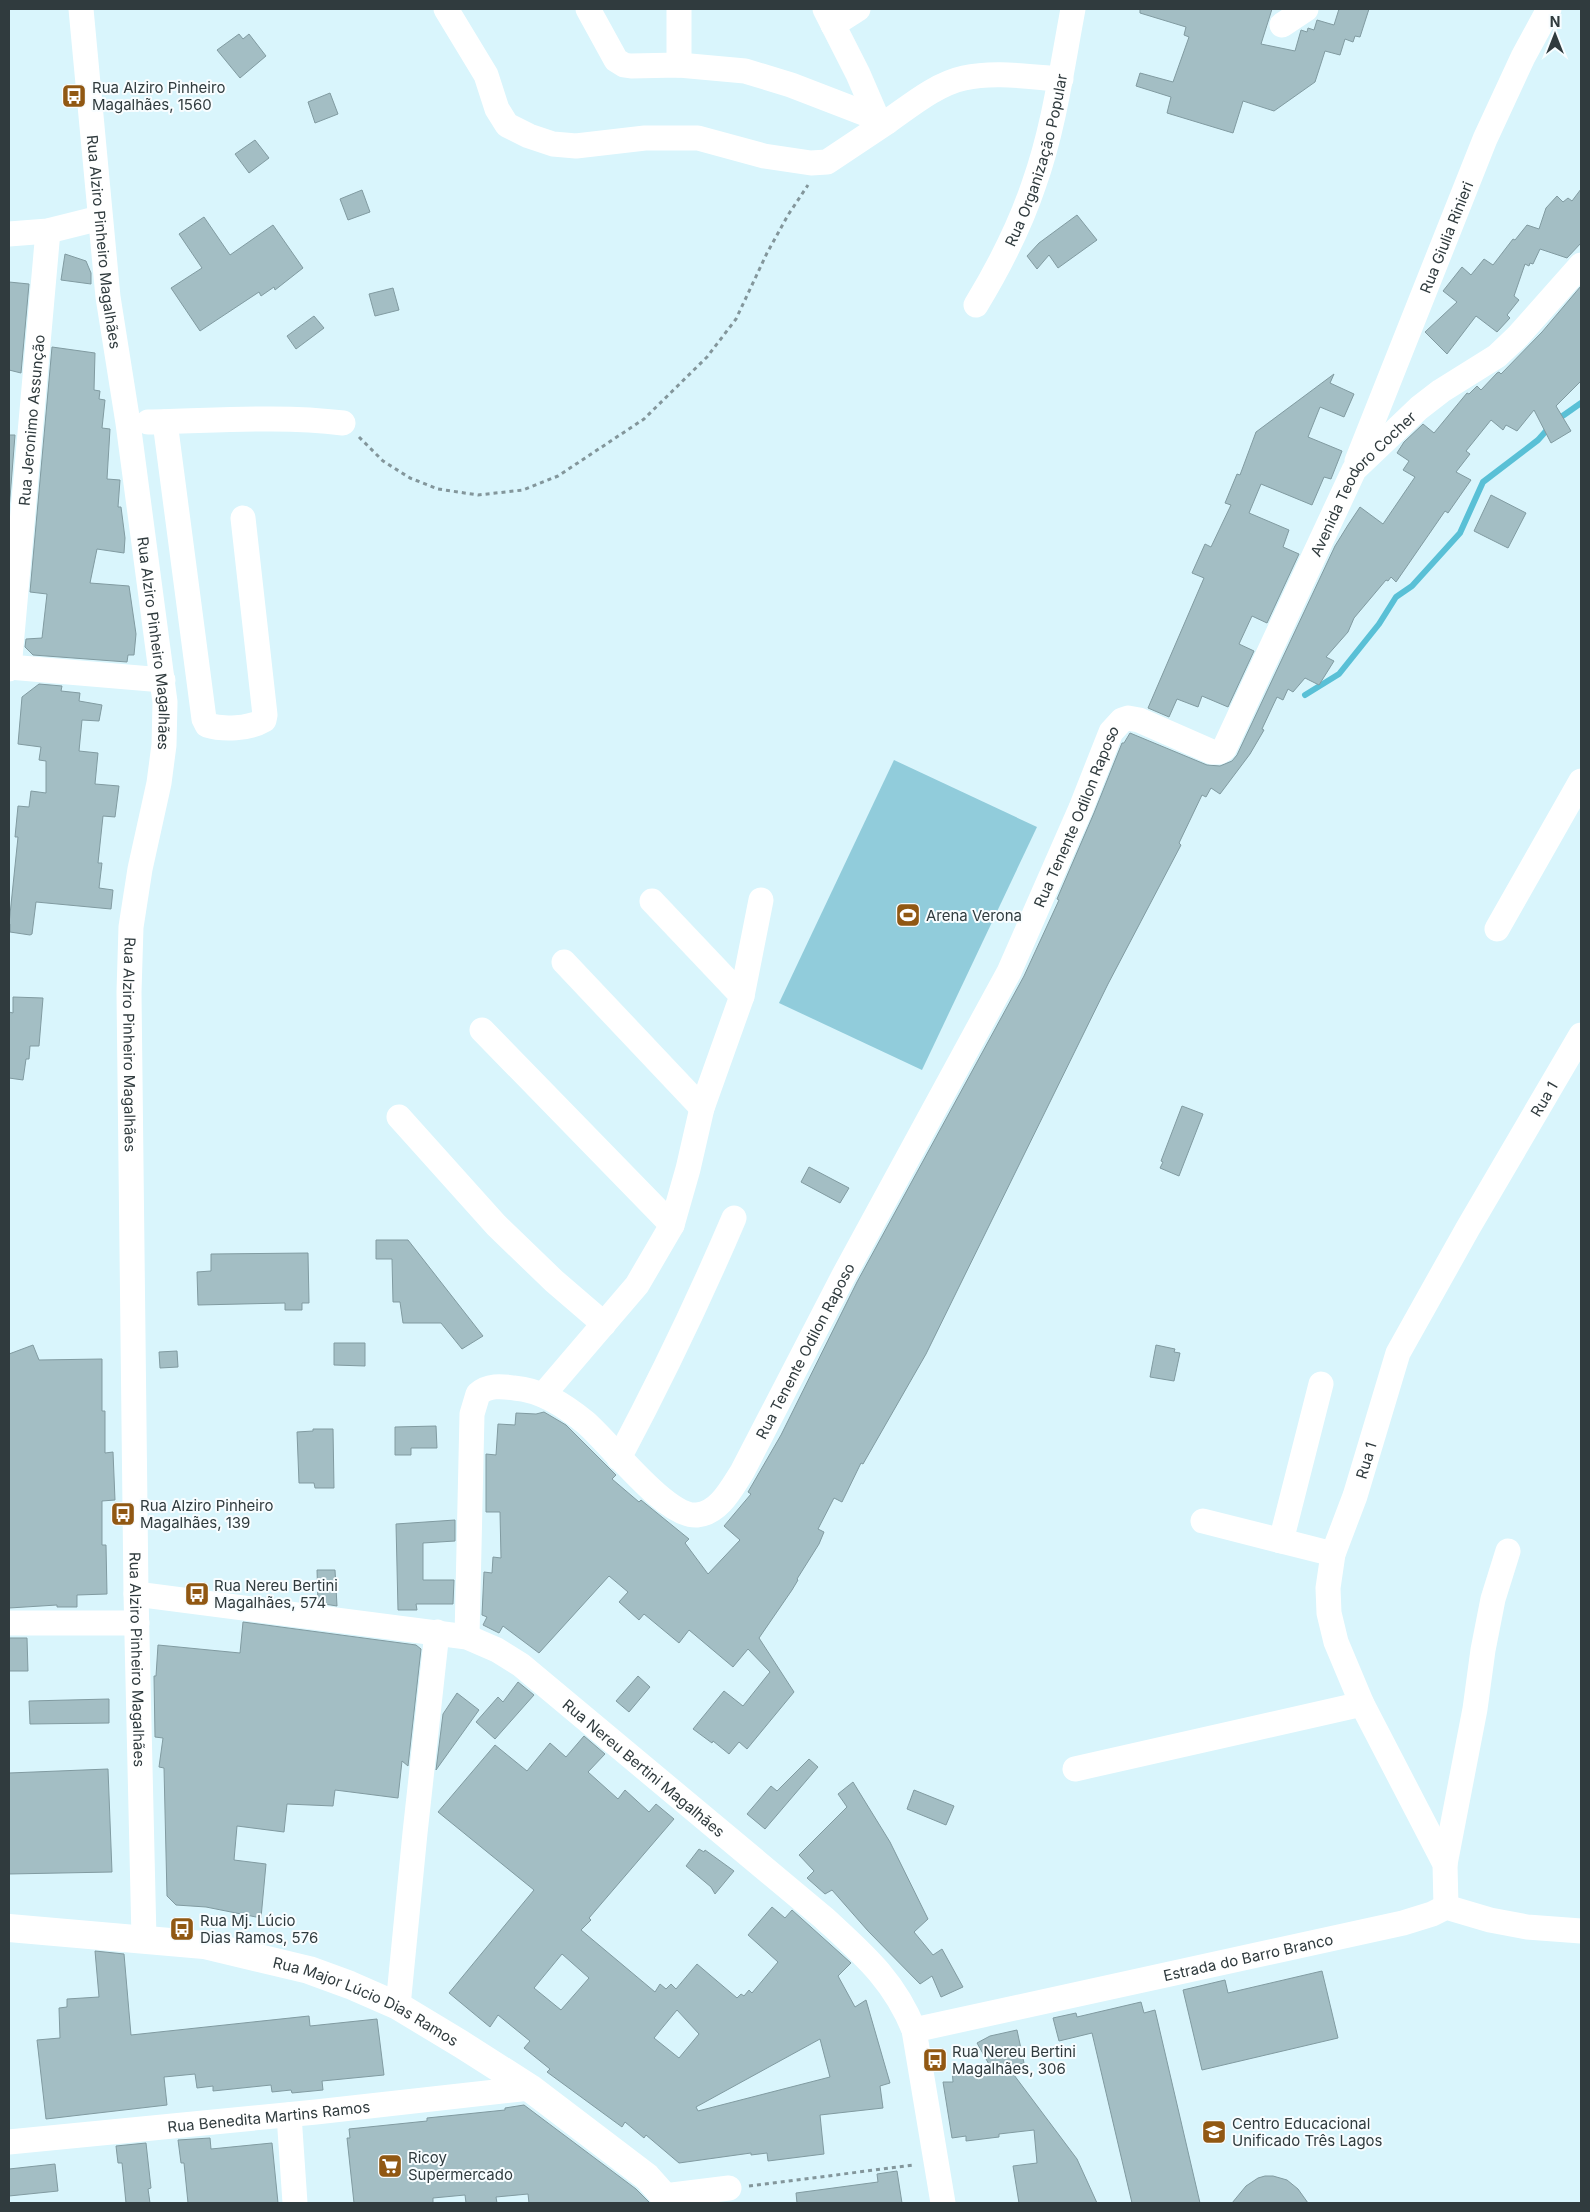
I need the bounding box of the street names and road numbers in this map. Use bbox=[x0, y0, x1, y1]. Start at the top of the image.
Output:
street label: Rua Organização Popular bbox=[1000, 72, 1071, 249]
street label: Rua Alziro Pinheiro Magalhães bbox=[83, 134, 126, 350]
street label: Rua Giulia Rinieri bbox=[1415, 178, 1477, 296]
street label: Rua Jeronimo Assunção bbox=[14, 334, 48, 506]
street label: Avenida Teodoro Cocher bbox=[1306, 407, 1420, 559]
street label: Rua Alziro Pinheiro Magalhães bbox=[134, 535, 175, 751]
street label: Rua Tenente Odilon Raposo bbox=[1029, 721, 1123, 910]
street label: Rua Alziro Pinheiro Magalhães bbox=[119, 937, 140, 1152]
street label: Rua 1 bbox=[1526, 1078, 1561, 1120]
street label: Rua Tenente Odilon Raposo bbox=[751, 1259, 858, 1442]
street label: Rua 1 bbox=[1351, 1440, 1380, 1481]
street label: Rua Alziro Pinheiro Magalhães bbox=[126, 1552, 150, 1767]
street label: Rua Nereu Bertini Magalhães bbox=[559, 1695, 729, 1841]
street label: Estrada do Barro Branco bbox=[1161, 1929, 1335, 1985]
street label: Rua Major Lúcio Dias Ramos bbox=[271, 1952, 462, 2050]
street label: Rua Benedita Martins Ramos bbox=[167, 2097, 371, 2136]

